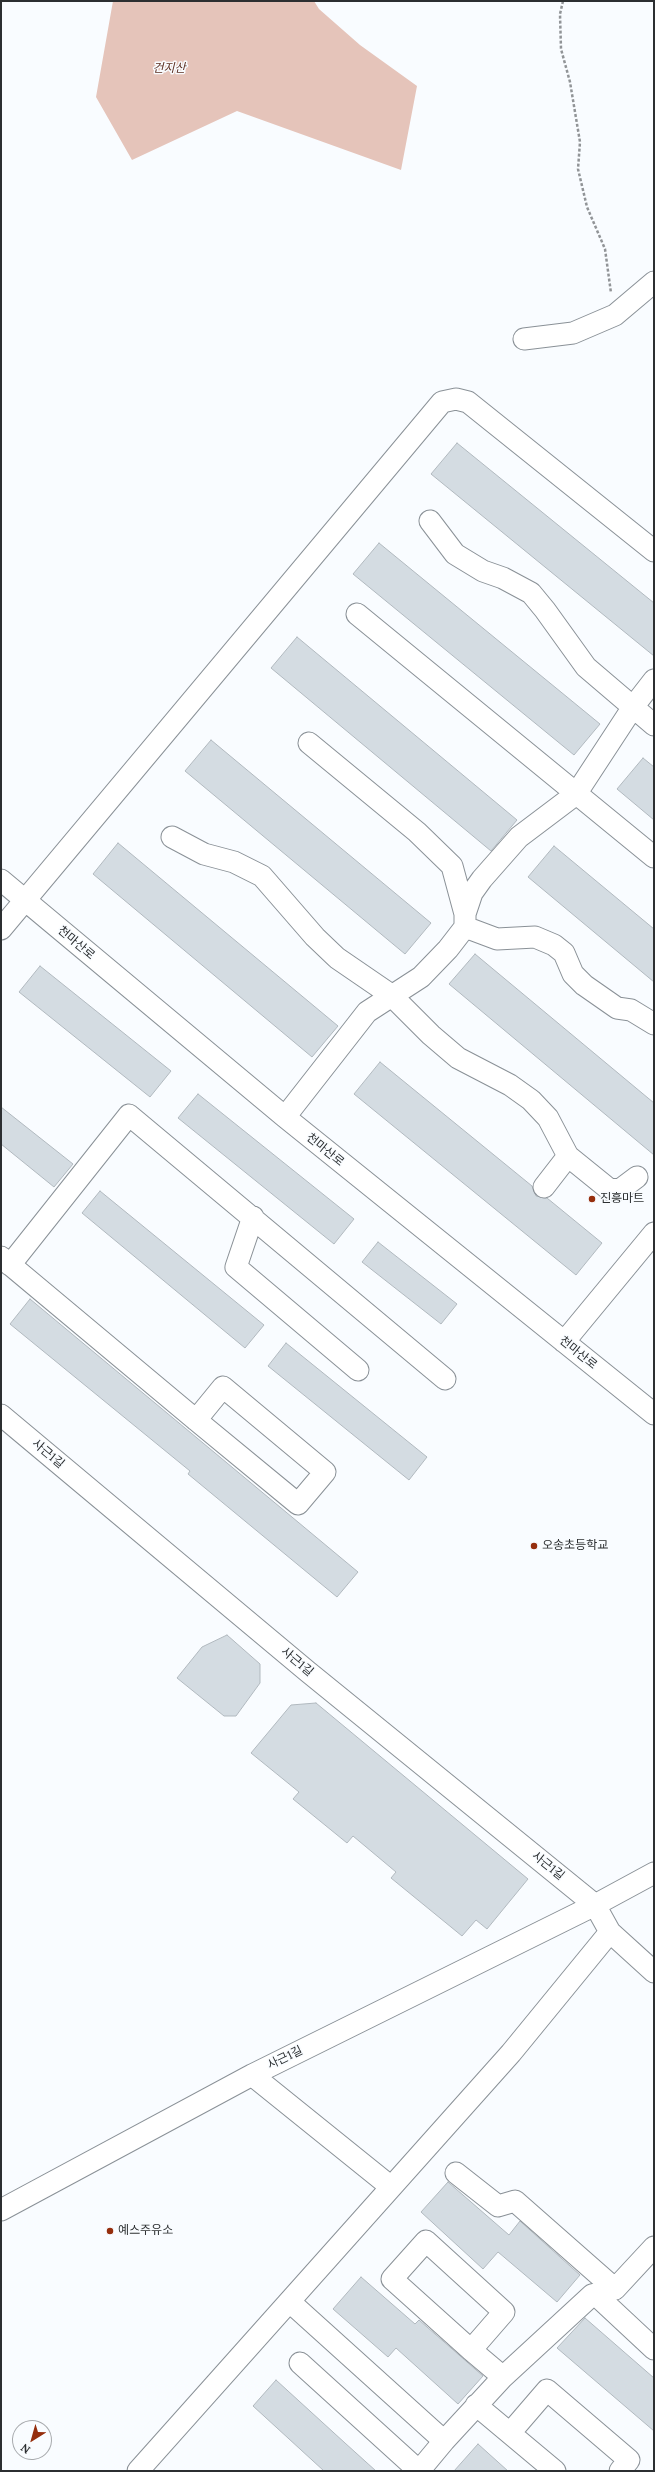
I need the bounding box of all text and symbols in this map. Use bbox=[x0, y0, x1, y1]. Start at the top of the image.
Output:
park label: 건지산 bbox=[152, 62, 186, 76]
street label: 천마산로 bbox=[54, 923, 98, 963]
street label: 천마산로 bbox=[303, 1131, 347, 1169]
place label: 진흥마트 bbox=[600, 1192, 644, 1206]
marker: 진흥마트 bbox=[587, 1194, 597, 1204]
street label: 천마산로 bbox=[556, 1334, 600, 1372]
street label: 사근1길 bbox=[29, 1436, 67, 1472]
place label: 오송초등학교 bbox=[542, 1539, 608, 1553]
marker: 오송초등학교 bbox=[529, 1541, 539, 1551]
street label: 사근1길 bbox=[278, 1644, 316, 1680]
street label: 사근1길 bbox=[529, 1849, 567, 1883]
street label: 사근1길 bbox=[265, 2043, 305, 2073]
place label: 예스주유소 bbox=[118, 2224, 173, 2238]
marker: 예스주유소 bbox=[105, 2226, 115, 2236]
north arrow bbox=[12, 2420, 52, 2460]
text: N bbox=[18, 2441, 33, 2457]

